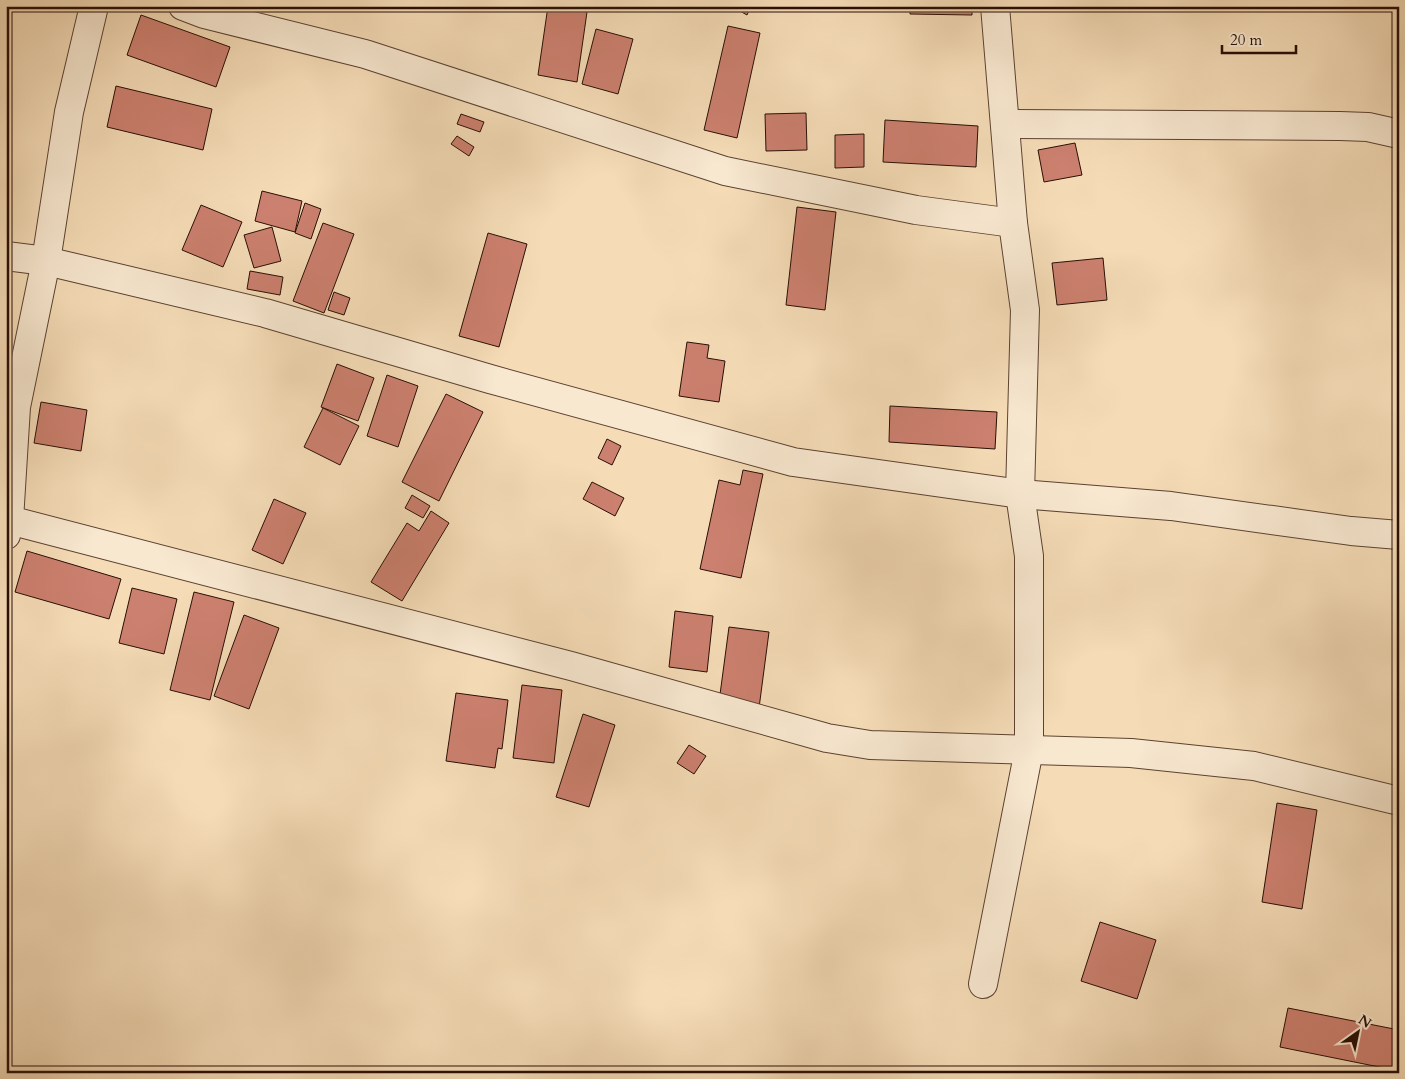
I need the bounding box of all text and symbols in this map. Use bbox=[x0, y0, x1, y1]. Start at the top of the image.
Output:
scale bar bbox=[1222, 22, 1296, 54]
text: 20 m bbox=[1230, 30, 1262, 50]
north arrow bbox=[1332, 1006, 1382, 1056]
text: N bbox=[1355, 1010, 1375, 1033]

